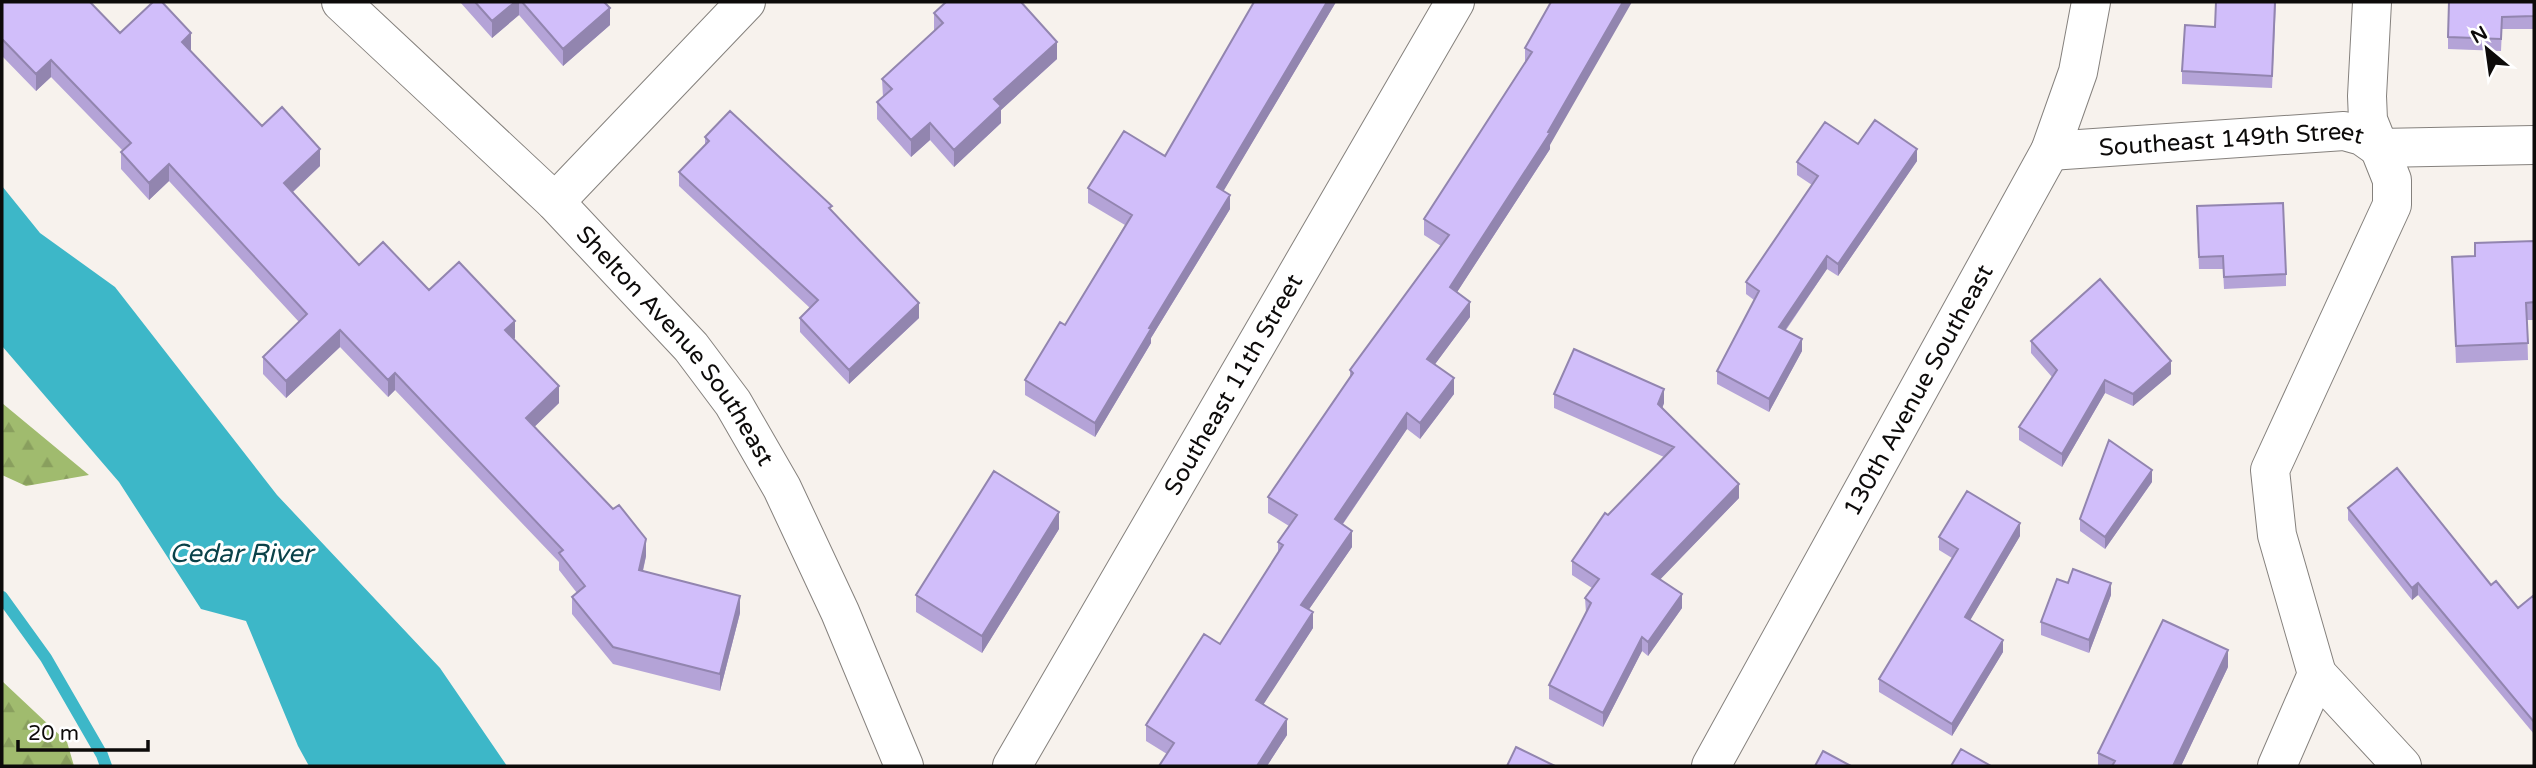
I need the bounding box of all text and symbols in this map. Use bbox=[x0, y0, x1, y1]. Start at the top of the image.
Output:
north arrow bbox=[2452, 14, 2522, 84]
text: N bbox=[2467, 22, 2491, 48]
street label: Southeast 149th Street bbox=[2098, 116, 2367, 162]
street label: Shelton Avenue Southeast bbox=[570, 220, 780, 471]
street label: 130th Avenue Southeast bbox=[1837, 259, 1999, 521]
street label: Southeast 11th Street bbox=[1158, 269, 1309, 500]
water label: Cedar River bbox=[169, 538, 316, 569]
scale bar bbox=[18, 708, 147, 752]
text: 20 m bbox=[28, 721, 79, 746]

